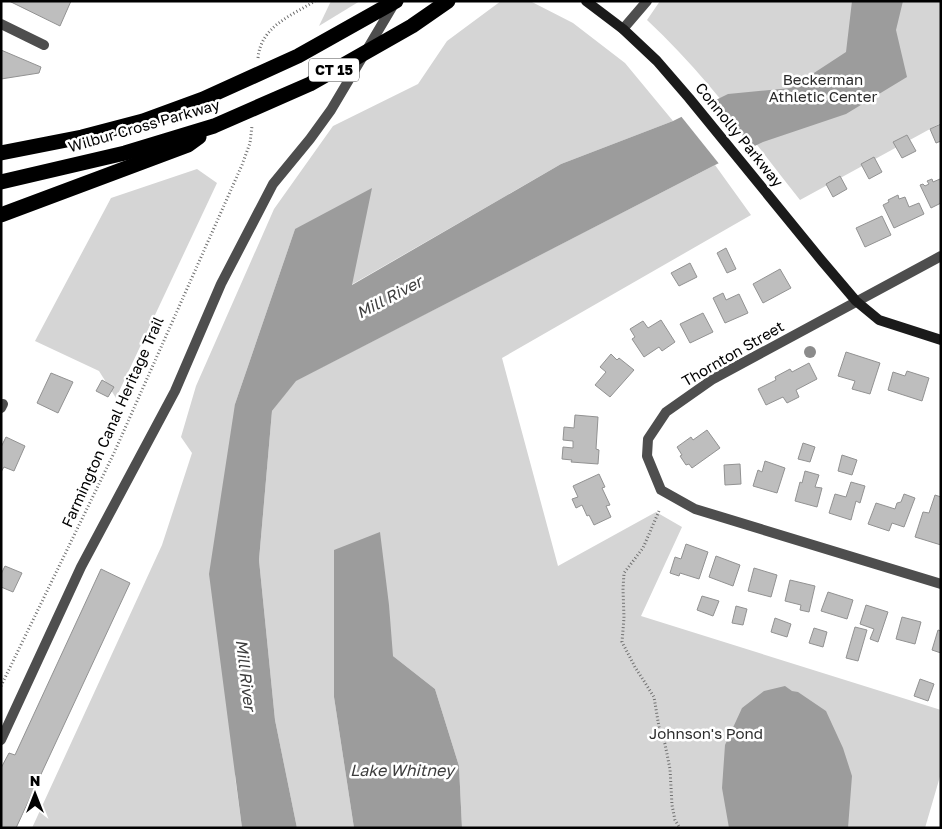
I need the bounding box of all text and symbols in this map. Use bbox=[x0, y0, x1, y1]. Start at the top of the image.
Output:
road number: CT 15 bbox=[309, 58, 359, 82]
park label: Beckerman Athletic Center bbox=[769, 70, 877, 105]
street label: Connolly Parkway bbox=[692, 79, 788, 191]
street label: Wilbur Cross Parkway bbox=[66, 95, 222, 155]
water label: Mill River bbox=[353, 270, 428, 323]
street label: Farmington Canal Heritage Trail bbox=[57, 313, 167, 530]
street label: Thornton Street bbox=[678, 317, 787, 390]
water label: Mill River bbox=[232, 638, 261, 714]
park label: Johnson's Pond bbox=[649, 724, 763, 742]
water label: Lake Whitney bbox=[350, 760, 456, 780]
north arrow bbox=[10, 769, 60, 819]
text: N bbox=[30, 772, 40, 789]

